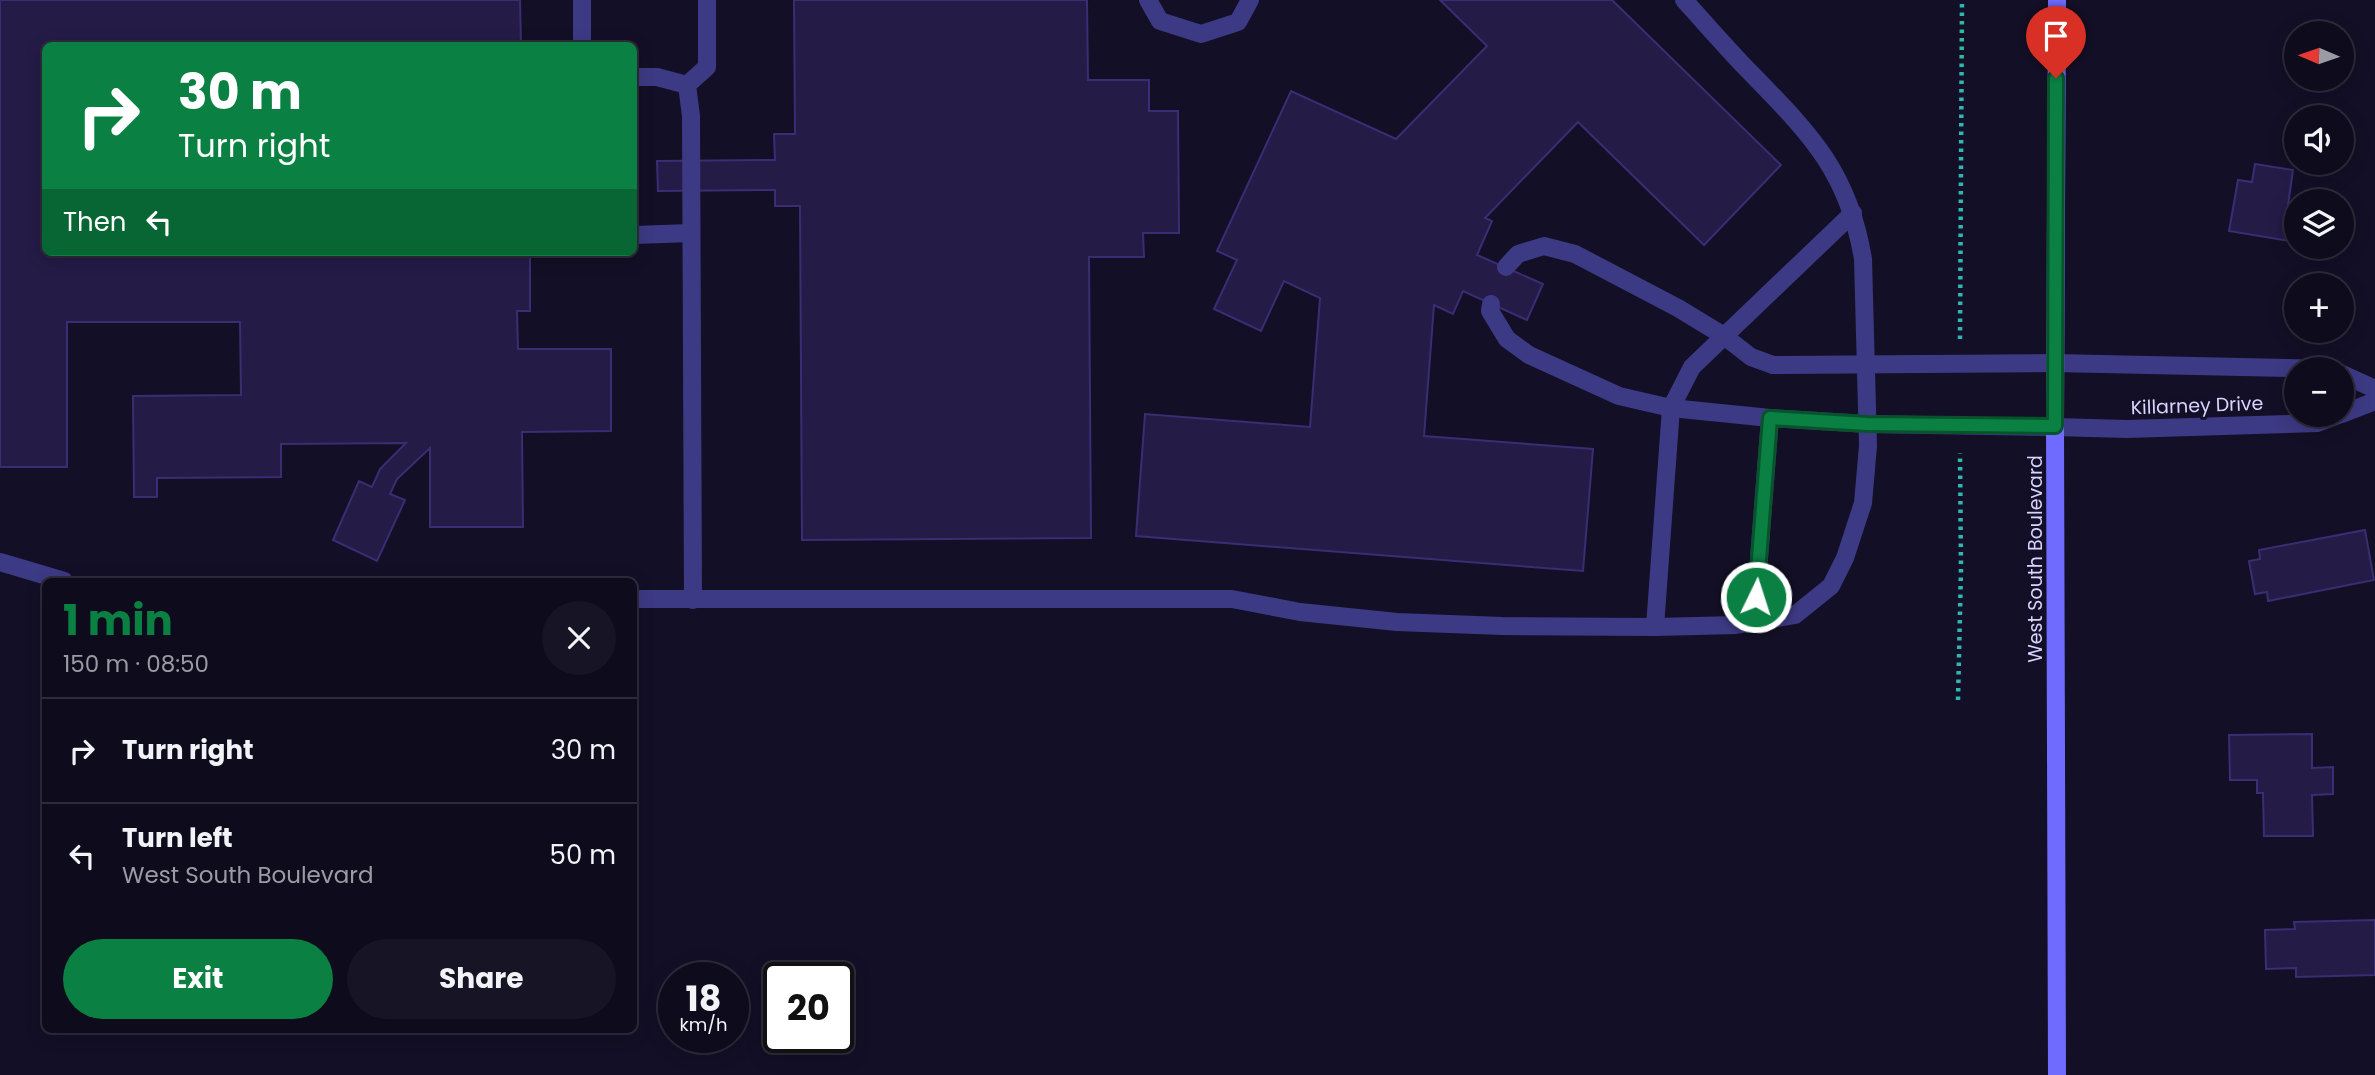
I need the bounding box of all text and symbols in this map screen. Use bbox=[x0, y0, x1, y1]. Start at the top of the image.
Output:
pin bbox=[2026, 6, 2086, 78]
icon: arrive bbox=[2037, 17, 2075, 55]
north arrow bbox=[2284, 21, 2354, 91]
map controls bbox=[2284, 21, 2354, 427]
text: 30 m bbox=[178, 58, 302, 126]
icon: right bbox=[63, 70, 154, 161]
button: sound bbox=[2284, 105, 2354, 175]
text: Turn right bbox=[178, 123, 330, 168]
button: layers bbox=[2284, 189, 2354, 259]
icon: left bbox=[140, 203, 178, 241]
text: Then bbox=[63, 204, 126, 240]
button: + bbox=[2284, 273, 2354, 343]
button: − bbox=[2284, 357, 2354, 427]
street label: Killarney Drive bbox=[2130, 390, 2264, 421]
street label: West South Boulevard bbox=[2022, 455, 2049, 663]
position arrow bbox=[1719, 560, 1793, 634]
text: 1 min bbox=[63, 591, 173, 650]
button: close bbox=[542, 601, 616, 675]
text: 150 m · 08:50 bbox=[63, 648, 209, 680]
icon: right bbox=[63, 732, 101, 770]
text: Turn right bbox=[122, 732, 254, 768]
text: 30 m bbox=[551, 732, 616, 768]
text: Turn left bbox=[122, 820, 233, 856]
icon: left bbox=[63, 837, 101, 875]
text: 50 m bbox=[550, 837, 616, 873]
text: West South Boulevard bbox=[122, 859, 373, 891]
button: Exit bbox=[63, 939, 333, 1019]
button: Share bbox=[347, 939, 616, 1019]
speed limit sign: 20 bbox=[763, 962, 854, 1053]
text: 18 bbox=[686, 974, 721, 1023]
text: km/h bbox=[680, 1012, 727, 1037]

